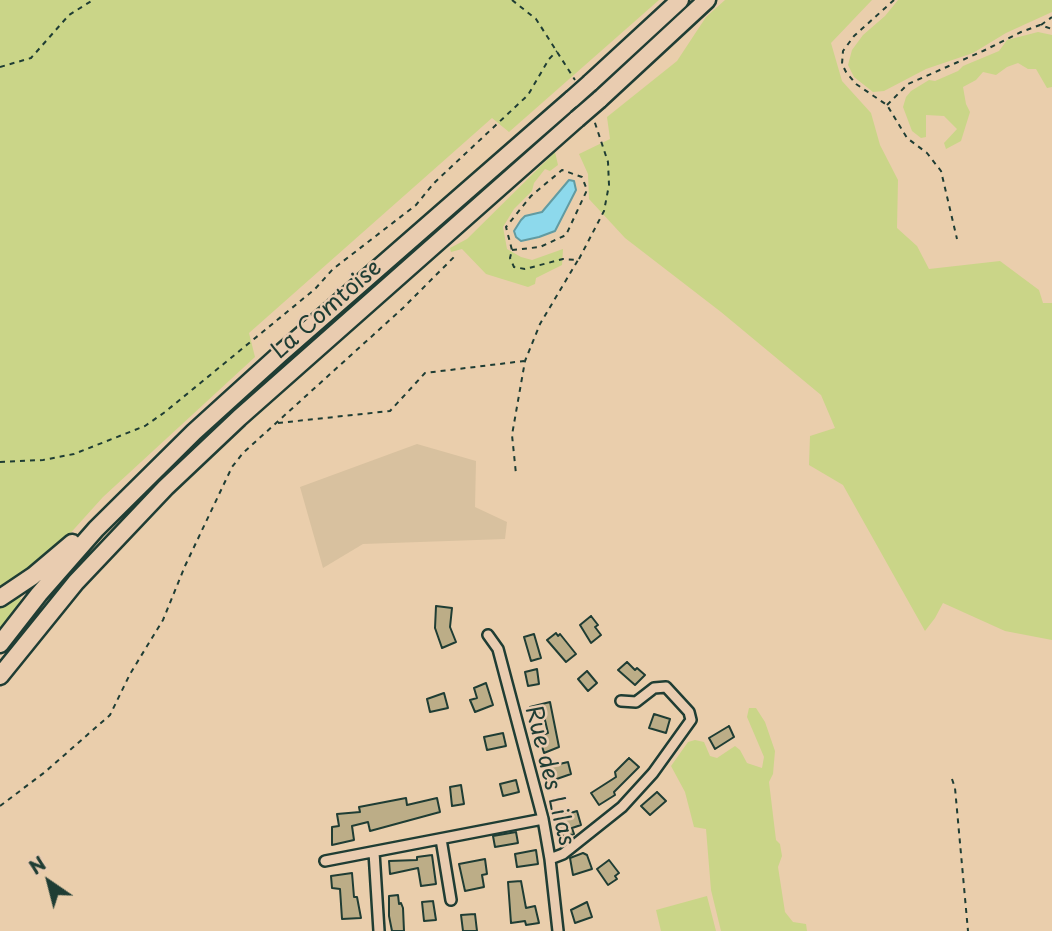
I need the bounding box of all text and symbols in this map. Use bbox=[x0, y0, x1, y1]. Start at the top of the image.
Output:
street label: La Comtoise bbox=[266, 255, 388, 365]
street label: Rue des Lilas bbox=[518, 703, 580, 849]
north arrow bbox=[14, 847, 84, 917]
text: N bbox=[23, 849, 51, 881]

